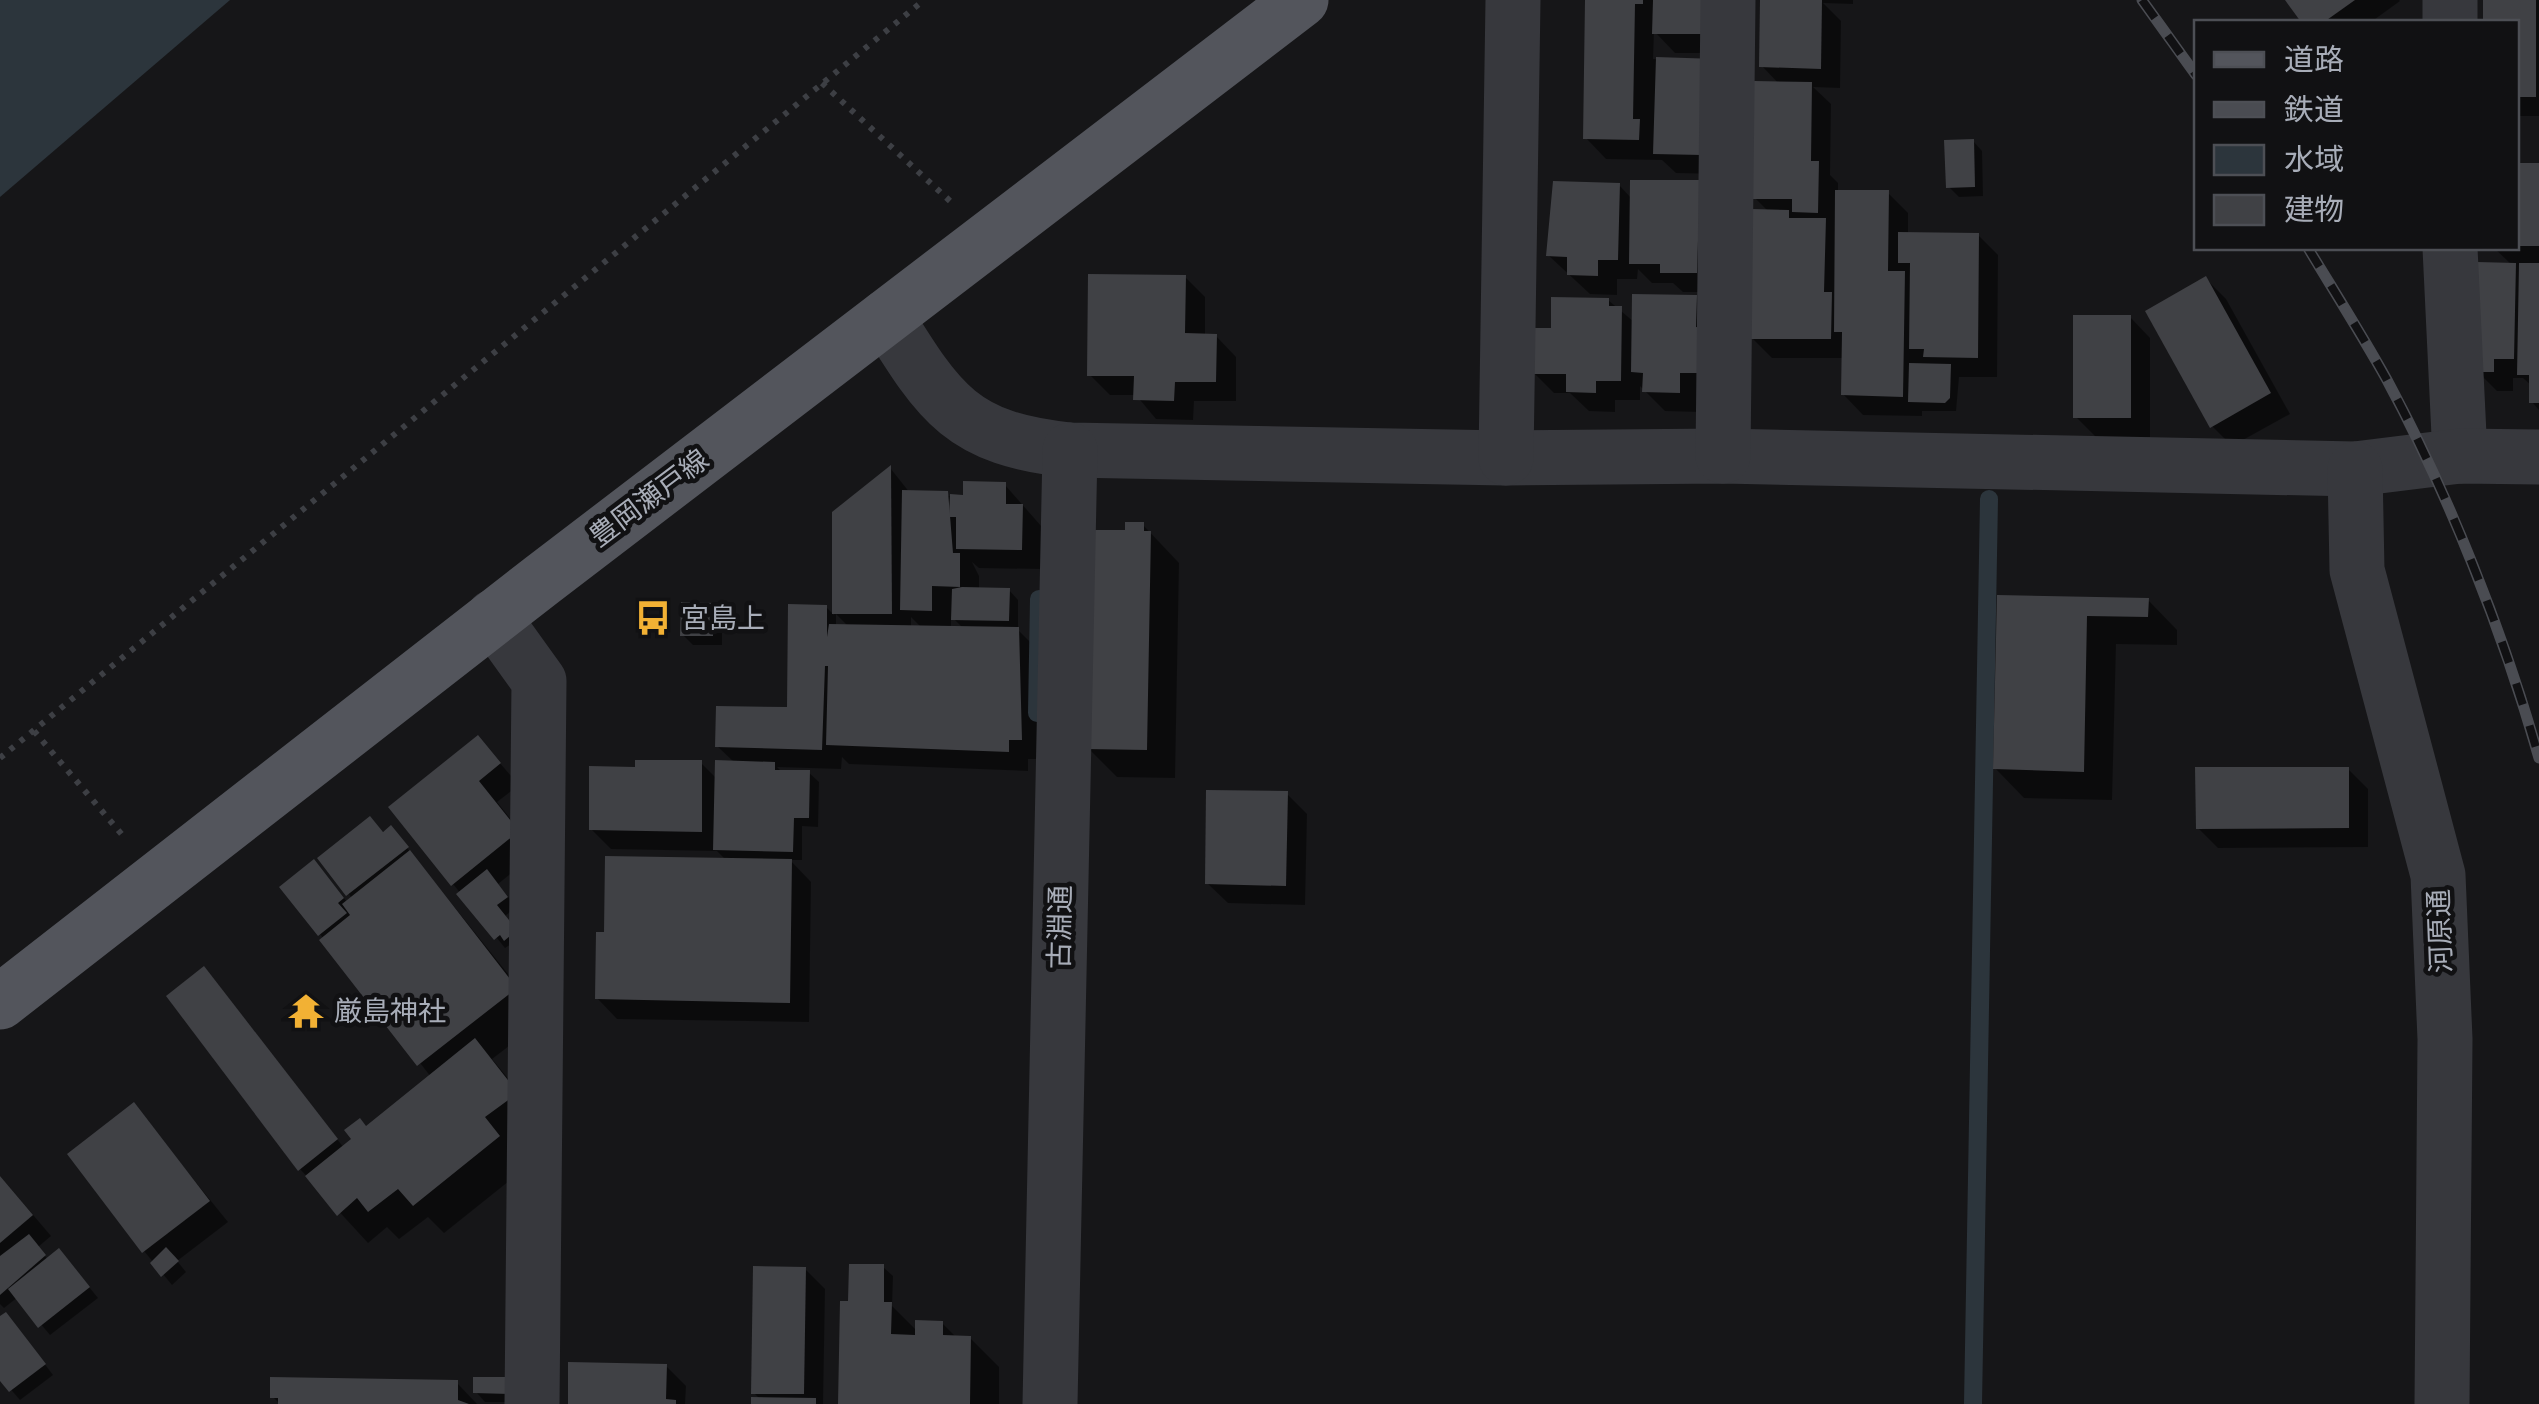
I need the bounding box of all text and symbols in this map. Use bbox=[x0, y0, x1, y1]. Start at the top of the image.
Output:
legend bbox=[2194, 20, 2519, 250]
text: 道路 bbox=[2284, 38, 2344, 81]
text: 鉄道 bbox=[2284, 88, 2344, 131]
text: 水域 bbox=[2284, 138, 2344, 181]
text: 建物 bbox=[2284, 188, 2344, 231]
street label: 豊岡瀬戸線 bbox=[581, 440, 717, 556]
bus stop icon: 宮島上 bbox=[634, 599, 672, 637]
place label: 宮島上 bbox=[681, 599, 765, 638]
street label: 古淵通 bbox=[1040, 885, 1080, 969]
street label: 河原通 bbox=[2419, 888, 2461, 974]
temple icon: 厳島神社 bbox=[287, 992, 325, 1030]
place label: 厳島神社 bbox=[334, 992, 446, 1031]

